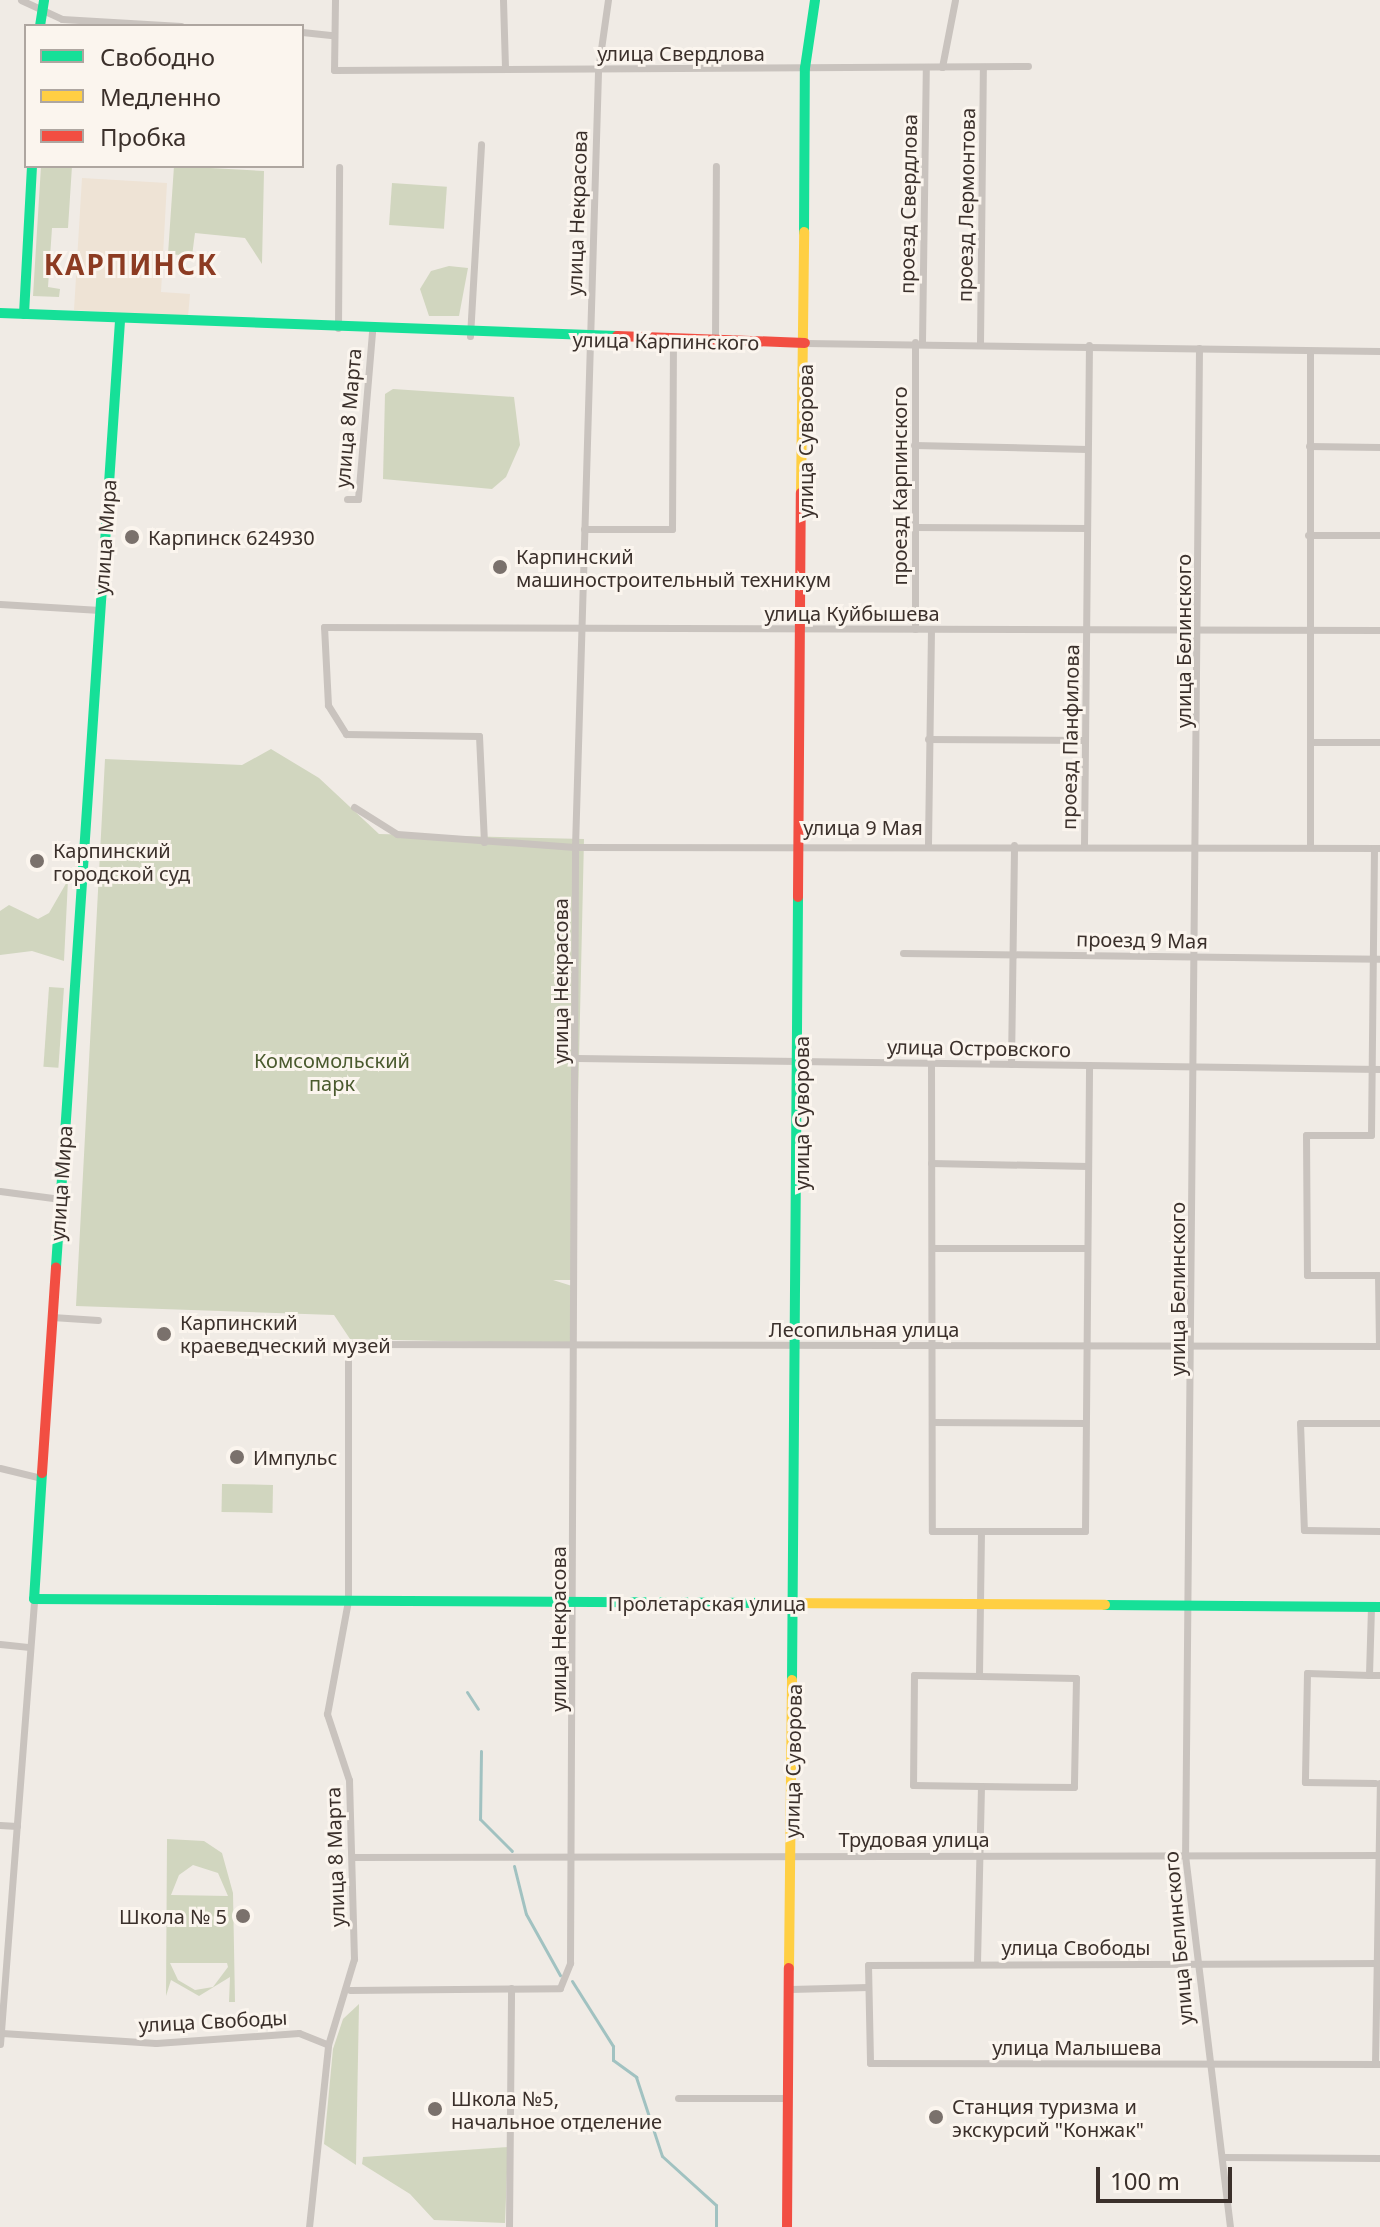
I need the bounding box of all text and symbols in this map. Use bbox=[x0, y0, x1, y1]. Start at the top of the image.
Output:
legend bbox=[24, 24, 304, 168]
text: Свободно bbox=[100, 40, 215, 73]
street label: улица Свердлова bbox=[597, 41, 765, 65]
text: Медленно bbox=[100, 80, 221, 113]
street label: проезд Лермонтова bbox=[952, 108, 980, 302]
street label: проезд Свердлова bbox=[894, 114, 922, 294]
text: Пробка bbox=[100, 120, 186, 153]
street label: улица Некрасова bbox=[562, 130, 592, 296]
district label: КАРПИНСК bbox=[44, 247, 218, 281]
street label: улица Карпинского bbox=[572, 327, 760, 355]
street label: улица 8 Марта bbox=[330, 347, 366, 489]
street label: улица Суворова bbox=[793, 364, 817, 518]
street label: проезд Карпинского bbox=[887, 386, 911, 586]
street label: улица Мира bbox=[89, 478, 121, 596]
place label: Карпинск 624930 bbox=[148, 525, 315, 549]
marker: Карпинск 624930 bbox=[123, 528, 141, 546]
place label: Карпинский машиностроительный техникум bbox=[516, 544, 831, 591]
street label: улица Белинского bbox=[1171, 554, 1195, 728]
marker: Карпинский машиностроительный техникум bbox=[491, 558, 509, 576]
street label: улица Куйбышева bbox=[764, 601, 940, 625]
street label: проезд Панфилова bbox=[1056, 644, 1084, 830]
street label: улица 9 Мая bbox=[803, 815, 923, 839]
place label: Карпинский городской суд bbox=[53, 838, 190, 885]
marker: Карпинский городской суд bbox=[28, 852, 46, 870]
street label: улица Некрасова bbox=[548, 898, 572, 1064]
street label: проезд 9 Мая bbox=[1076, 927, 1208, 953]
street label: улица Островского bbox=[887, 1034, 1071, 1062]
street label: улица Суворова bbox=[789, 1036, 813, 1190]
park label: Комсомольский парк bbox=[254, 1048, 410, 1095]
street label: улица Мира bbox=[45, 1124, 77, 1242]
street label: улица Белинского bbox=[1165, 1202, 1189, 1376]
place label: Карпинский краеведческий музей bbox=[180, 1310, 391, 1357]
street label: Лесопильная улица bbox=[769, 1317, 959, 1341]
marker: Карпинский краеведческий музей bbox=[155, 1325, 173, 1343]
place label: Импульс bbox=[253, 1445, 337, 1469]
marker: Импульс bbox=[228, 1448, 246, 1466]
street label: улица Некрасова bbox=[546, 1546, 570, 1712]
street label: Пролетарская улица bbox=[608, 1591, 806, 1615]
street label: улица Суворова bbox=[780, 1684, 806, 1838]
street label: улица 8 Марта bbox=[321, 1787, 349, 1927]
street label: Трудовая улица bbox=[838, 1827, 990, 1851]
street label: улица Белинского bbox=[1158, 1850, 1198, 2026]
place label: Школа № 5 bbox=[119, 1904, 227, 1928]
marker: Школа № 5 bbox=[234, 1907, 252, 1925]
street label: улица Свободы bbox=[1002, 1935, 1150, 1959]
street label: улица Свободы bbox=[138, 2005, 288, 2037]
street label: улица Малышева bbox=[992, 2035, 1162, 2059]
place label: Школа №5, начальное отделение bbox=[451, 2086, 662, 2133]
place label: Станция туризма и экскурсий "Конжак" bbox=[952, 2094, 1144, 2141]
marker: Школа №5, начальное отделение bbox=[426, 2100, 444, 2118]
marker: Станция туризма и экскурсий "Конжак" bbox=[927, 2108, 945, 2126]
scale bar bbox=[1100, 2151, 1236, 2201]
text: 100 m bbox=[1110, 2164, 1180, 2197]

